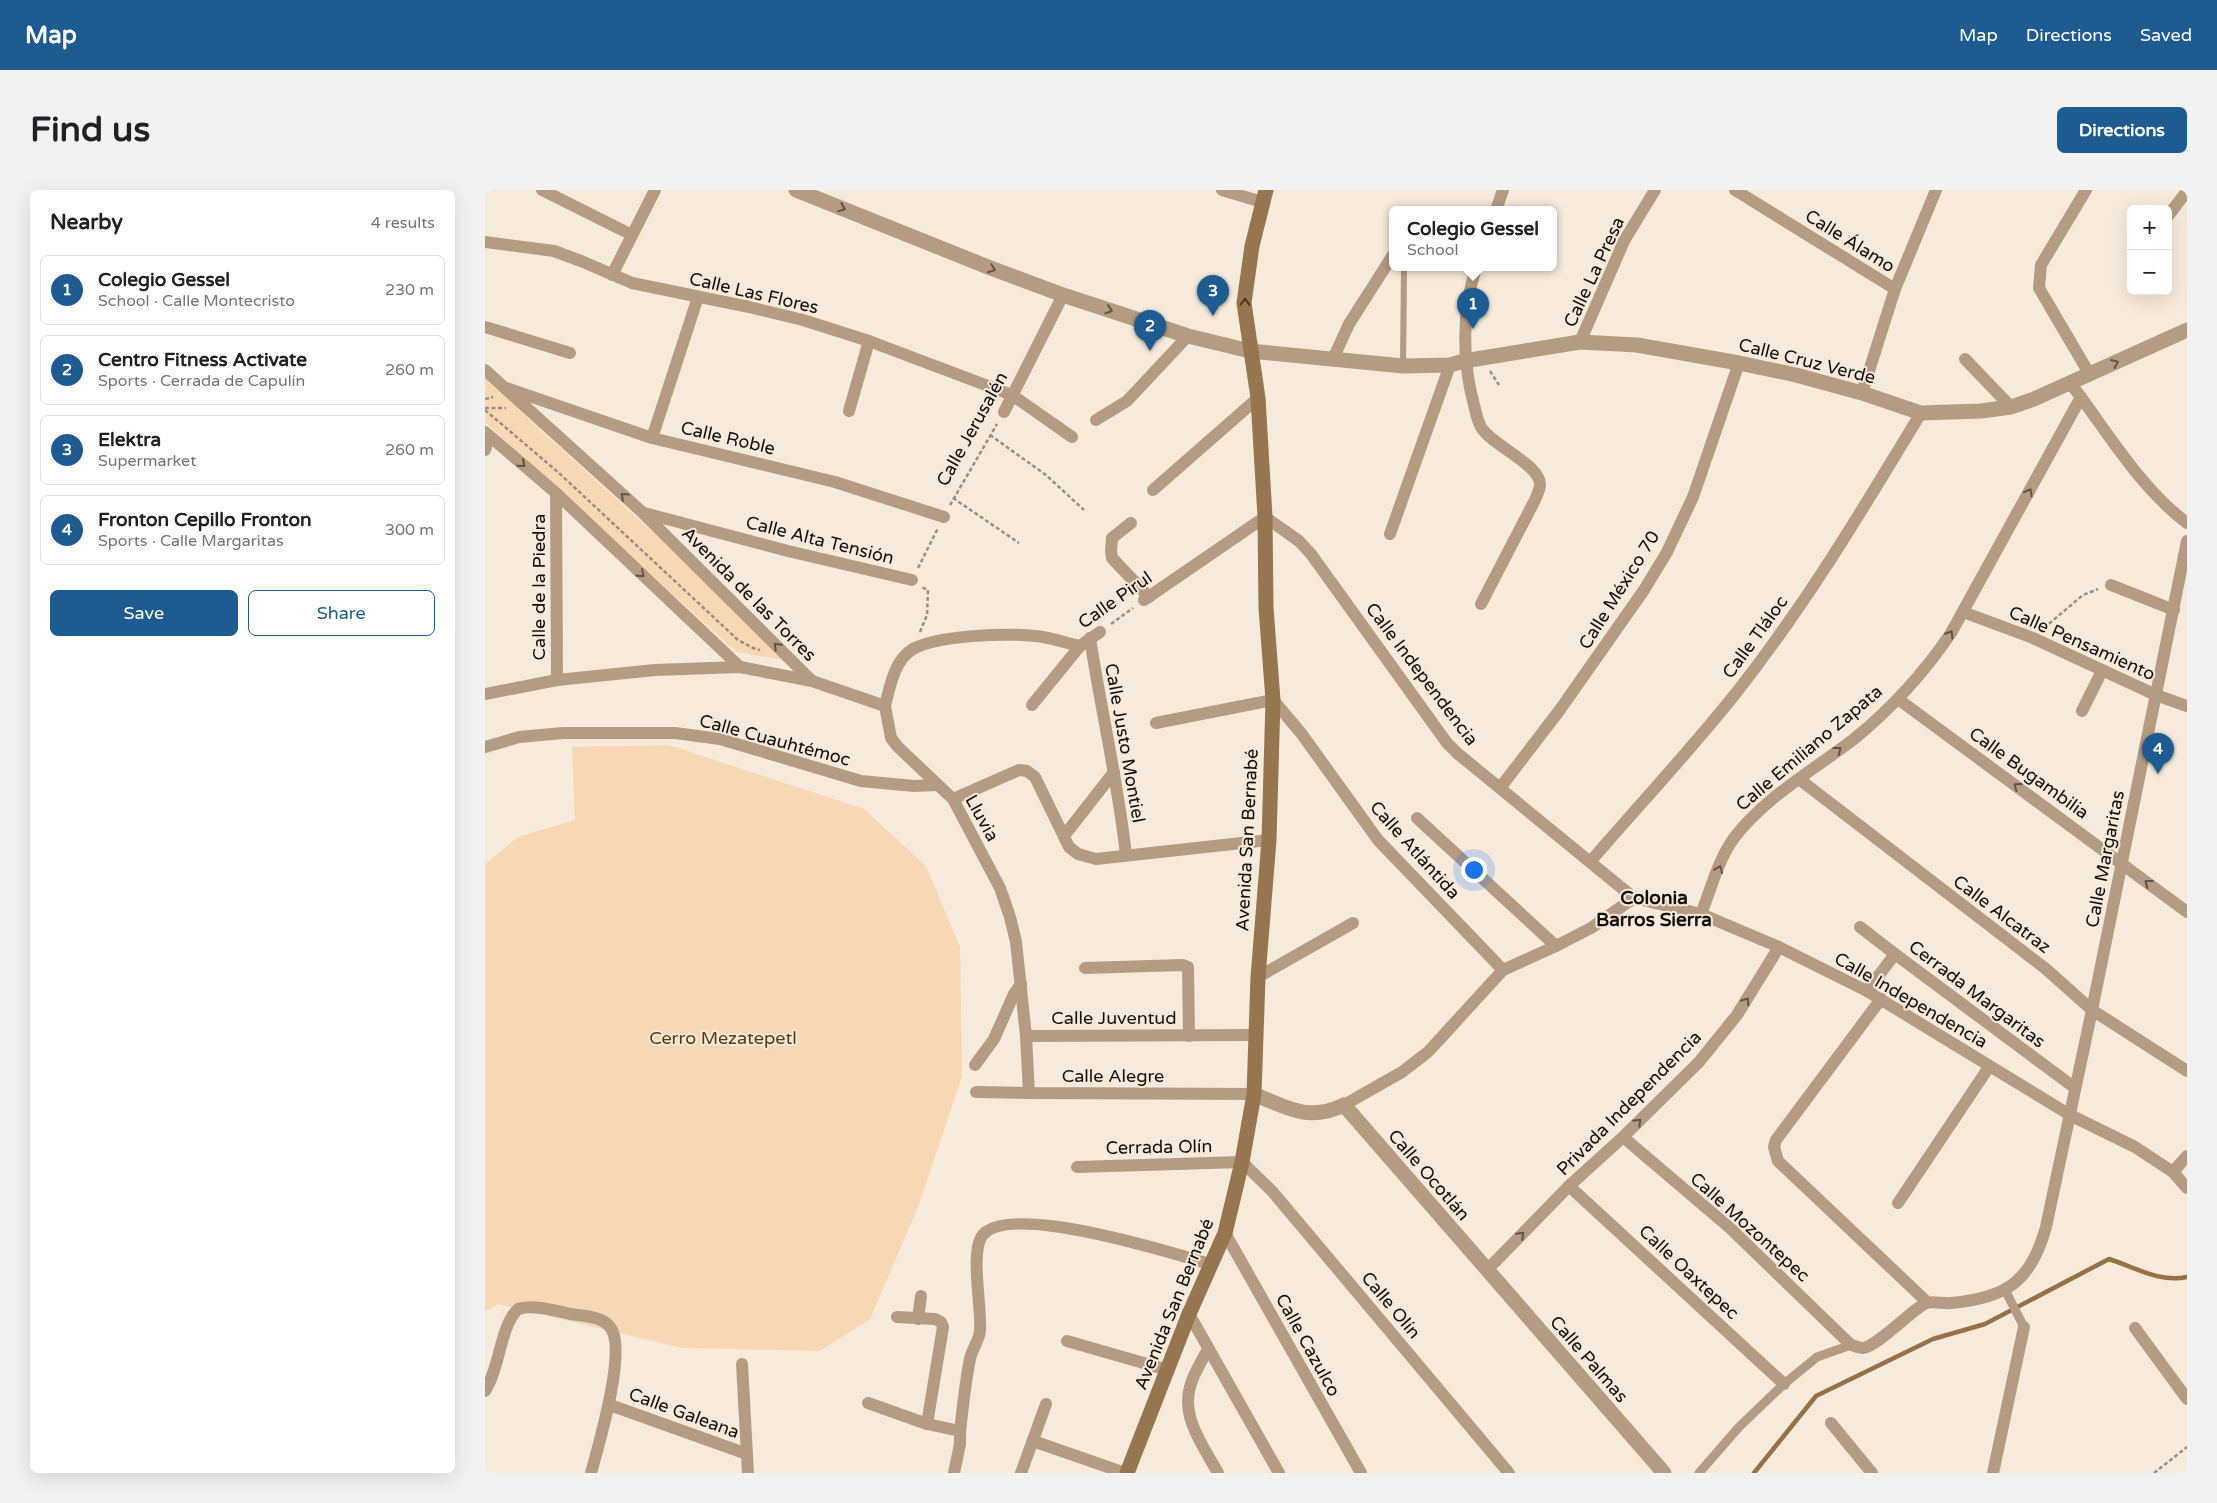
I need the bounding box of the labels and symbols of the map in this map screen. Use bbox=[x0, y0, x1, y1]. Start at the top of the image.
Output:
one-way arrow bbox=[837, 202, 845, 212]
street label: Calle Álamo bbox=[1801, 205, 1899, 277]
street label: Calle La Presa bbox=[1559, 213, 1629, 331]
one-way arrow bbox=[988, 263, 996, 273]
street label: Calle Las Flores bbox=[687, 267, 821, 319]
pin: 3 bbox=[1197, 275, 1229, 316]
pin: 1 bbox=[1457, 288, 1489, 329]
one-way arrow bbox=[1240, 298, 1250, 306]
one-way arrow bbox=[1104, 304, 1113, 314]
pin: 2 bbox=[1134, 310, 1166, 351]
street label: Calle Cruz Verde bbox=[1736, 333, 1878, 389]
one-way arrow bbox=[2110, 359, 2119, 369]
street label: Calle Jerusalén bbox=[932, 368, 1012, 490]
street label: Calle Roble bbox=[679, 416, 777, 460]
one-way arrow bbox=[516, 458, 525, 467]
one-way arrow bbox=[2023, 488, 2033, 497]
one-way arrow bbox=[620, 493, 629, 502]
street label: Calle Alta Tensión bbox=[744, 511, 896, 569]
street label: Calle de la Piedra bbox=[528, 514, 550, 660]
street label: Avenida de las Torres bbox=[677, 522, 821, 666]
street label: Calle México 70 bbox=[1574, 527, 1664, 653]
street label: Calle Pirul bbox=[1074, 567, 1156, 633]
one-way arrow bbox=[636, 568, 645, 577]
street label: Calle Tláloc bbox=[1718, 591, 1792, 683]
street label: Calle Independencia bbox=[1361, 598, 1483, 750]
street label: Calle Pensamiento bbox=[2005, 601, 2159, 685]
one-way arrow bbox=[1944, 630, 1954, 639]
one-way arrow bbox=[774, 643, 783, 652]
street label: Calle Justo Montiel bbox=[1100, 662, 1150, 824]
street label: Calle Emiliano Zapata bbox=[1731, 680, 1887, 816]
street label: Calle Cuauhtémoc bbox=[697, 709, 853, 771]
street label: Calle Bugambilia bbox=[1965, 722, 2093, 824]
pin: 4 bbox=[2142, 733, 2174, 774]
one-way arrow bbox=[1832, 747, 1842, 756]
street label: Avenida San Bernabé bbox=[1231, 748, 1263, 932]
one-way arrow bbox=[2013, 783, 2023, 792]
street label: Calle Margaritas bbox=[2081, 789, 2129, 929]
street label: Lluvia bbox=[960, 791, 1004, 845]
street label: Calle Atlántida bbox=[1365, 796, 1465, 904]
your location bbox=[1461, 857, 1487, 883]
one-way arrow bbox=[1712, 865, 1723, 874]
street label: Calle Alcatraz bbox=[1949, 870, 2055, 958]
one-way arrow bbox=[2145, 880, 2154, 888]
district label: Colonia Barros Sierra bbox=[1596, 887, 1712, 931]
street label: Cerrada Margaritas bbox=[1904, 936, 2050, 1052]
street label: Calle Independencia bbox=[1831, 947, 1991, 1053]
one-way arrow bbox=[1740, 998, 1749, 1007]
street label: Calle Juventud bbox=[1051, 1007, 1177, 1029]
street label: Privada Independencia bbox=[1552, 1026, 1706, 1180]
park label: Cerro Mezatepetl bbox=[649, 1027, 797, 1049]
street label: Calle Alegre bbox=[1062, 1065, 1164, 1087]
one-way arrow bbox=[1632, 1119, 1641, 1128]
street label: Calle Ocotlán bbox=[1383, 1125, 1475, 1225]
street label: Cerrada Olín bbox=[1105, 1135, 1213, 1159]
street label: Calle Mozontepec bbox=[1686, 1168, 1814, 1286]
street label: Avenida San Bernabé bbox=[1130, 1215, 1218, 1393]
street label: Calle Oaxtepec bbox=[1634, 1220, 1744, 1324]
one-way arrow bbox=[1515, 1232, 1524, 1241]
street label: Calle Olín bbox=[1357, 1267, 1425, 1343]
street label: Calle Cazulco bbox=[1271, 1290, 1345, 1400]
street label: Calle Palmas bbox=[1545, 1311, 1633, 1407]
street label: Calle Galeana bbox=[626, 1383, 742, 1443]

